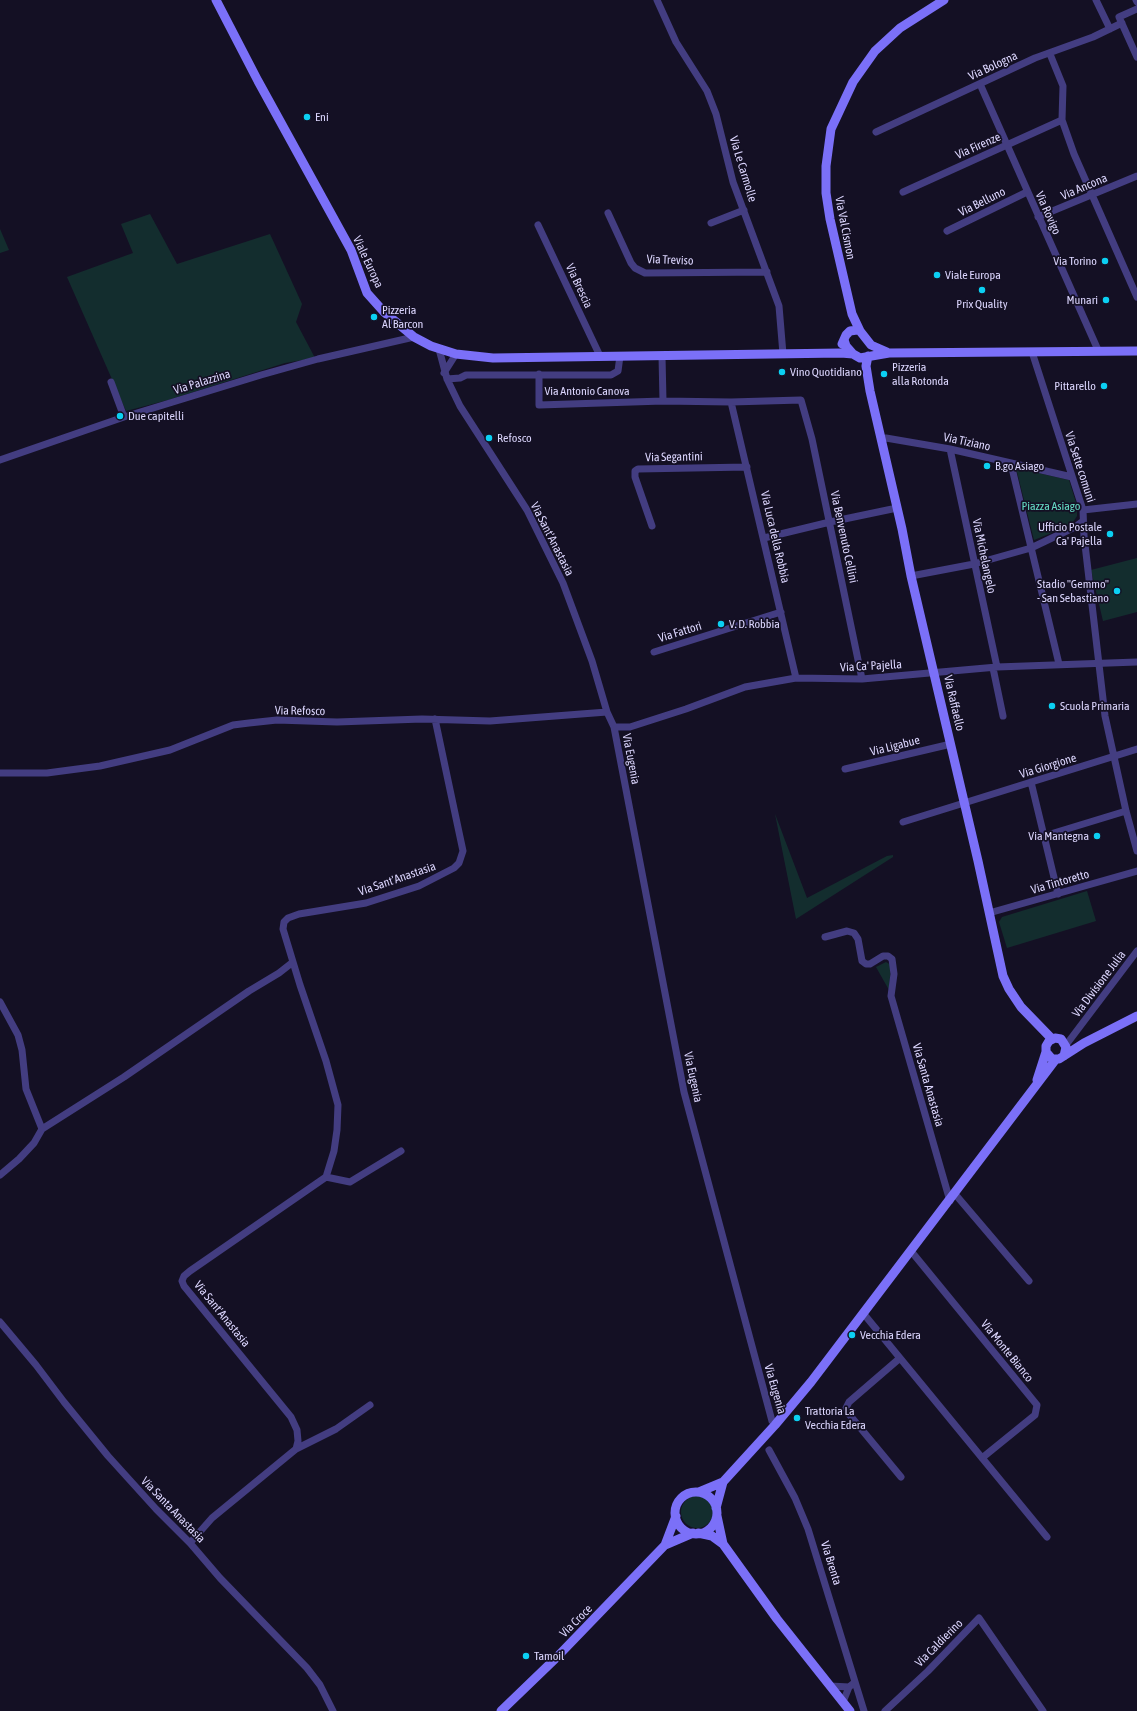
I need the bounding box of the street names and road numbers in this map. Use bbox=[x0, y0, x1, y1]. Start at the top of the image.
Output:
street label: Via Bologna bbox=[966, 48, 1020, 84]
street label: Via Firenze bbox=[953, 130, 1003, 162]
street label: Via Le Carmolle bbox=[726, 134, 760, 204]
street label: Via Ancona bbox=[1059, 171, 1109, 203]
street label: Via Belluno bbox=[956, 184, 1008, 220]
street label: Via Rovigo bbox=[1032, 189, 1064, 237]
street label: Via Val Cismon bbox=[832, 195, 858, 261]
street label: Viale Europa bbox=[350, 234, 386, 290]
street label: Via Treviso bbox=[646, 252, 694, 268]
street label: Via Brescia bbox=[562, 261, 596, 311]
street label: Via Palazzina bbox=[172, 367, 232, 397]
street label: Via Antonio Canova bbox=[544, 384, 630, 398]
street label: Via Tiziano bbox=[942, 430, 992, 454]
street label: Via Sette comuni bbox=[1062, 430, 1098, 504]
street label: Via Segantini bbox=[645, 449, 703, 465]
street label: Via Luca della Robbia bbox=[757, 490, 793, 584]
street label: Via Benvenuto Cellini bbox=[827, 490, 861, 584]
street label: Via Sant'Anastasia bbox=[527, 500, 577, 578]
street label: Via Michelangelo bbox=[969, 517, 999, 595]
street label: Via Fattori bbox=[656, 619, 704, 645]
street label: Via Ca' Pajella bbox=[840, 657, 902, 675]
street label: Via Raffaello bbox=[941, 674, 967, 732]
street label: Via Refosco bbox=[275, 703, 325, 719]
street label: Via Eugenia bbox=[619, 732, 643, 786]
street label: Via Ligabue bbox=[869, 733, 921, 759]
street label: Via Giorgione bbox=[1018, 751, 1078, 781]
street label: Via Sant'Anastasia bbox=[356, 859, 438, 899]
street label: Via Tintoretto bbox=[1029, 867, 1091, 897]
street label: Via Divisione Julia bbox=[1069, 948, 1129, 1020]
street label: Via Santa Anastasia bbox=[909, 1042, 947, 1128]
street label: Via Eugenia bbox=[681, 1050, 705, 1104]
street label: Via Sant'Anastasia bbox=[191, 1278, 253, 1350]
street label: Via Monte Bianco bbox=[978, 1317, 1036, 1385]
street label: Via Eugenia bbox=[761, 1362, 789, 1416]
street label: Via Santa Anastasia bbox=[138, 1474, 208, 1546]
street label: Via Brenta bbox=[817, 1539, 845, 1587]
street label: Via Croce bbox=[557, 1602, 595, 1640]
street label: Via Caldierino bbox=[912, 1616, 966, 1670]

